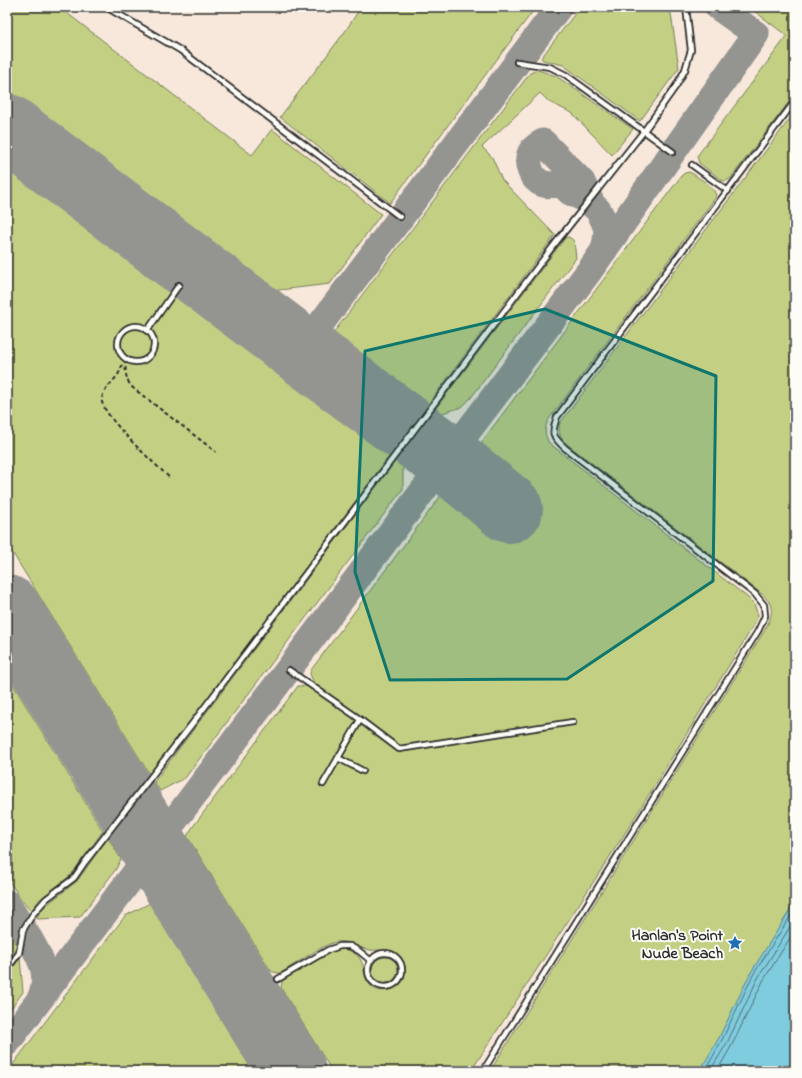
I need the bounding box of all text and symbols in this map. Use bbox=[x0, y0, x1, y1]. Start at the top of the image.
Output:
place label: Hanlan's Point Nude Beach bbox=[631, 924, 724, 966]
place icon: Hanlan's Point Nude Beach bbox=[726, 934, 744, 952]

